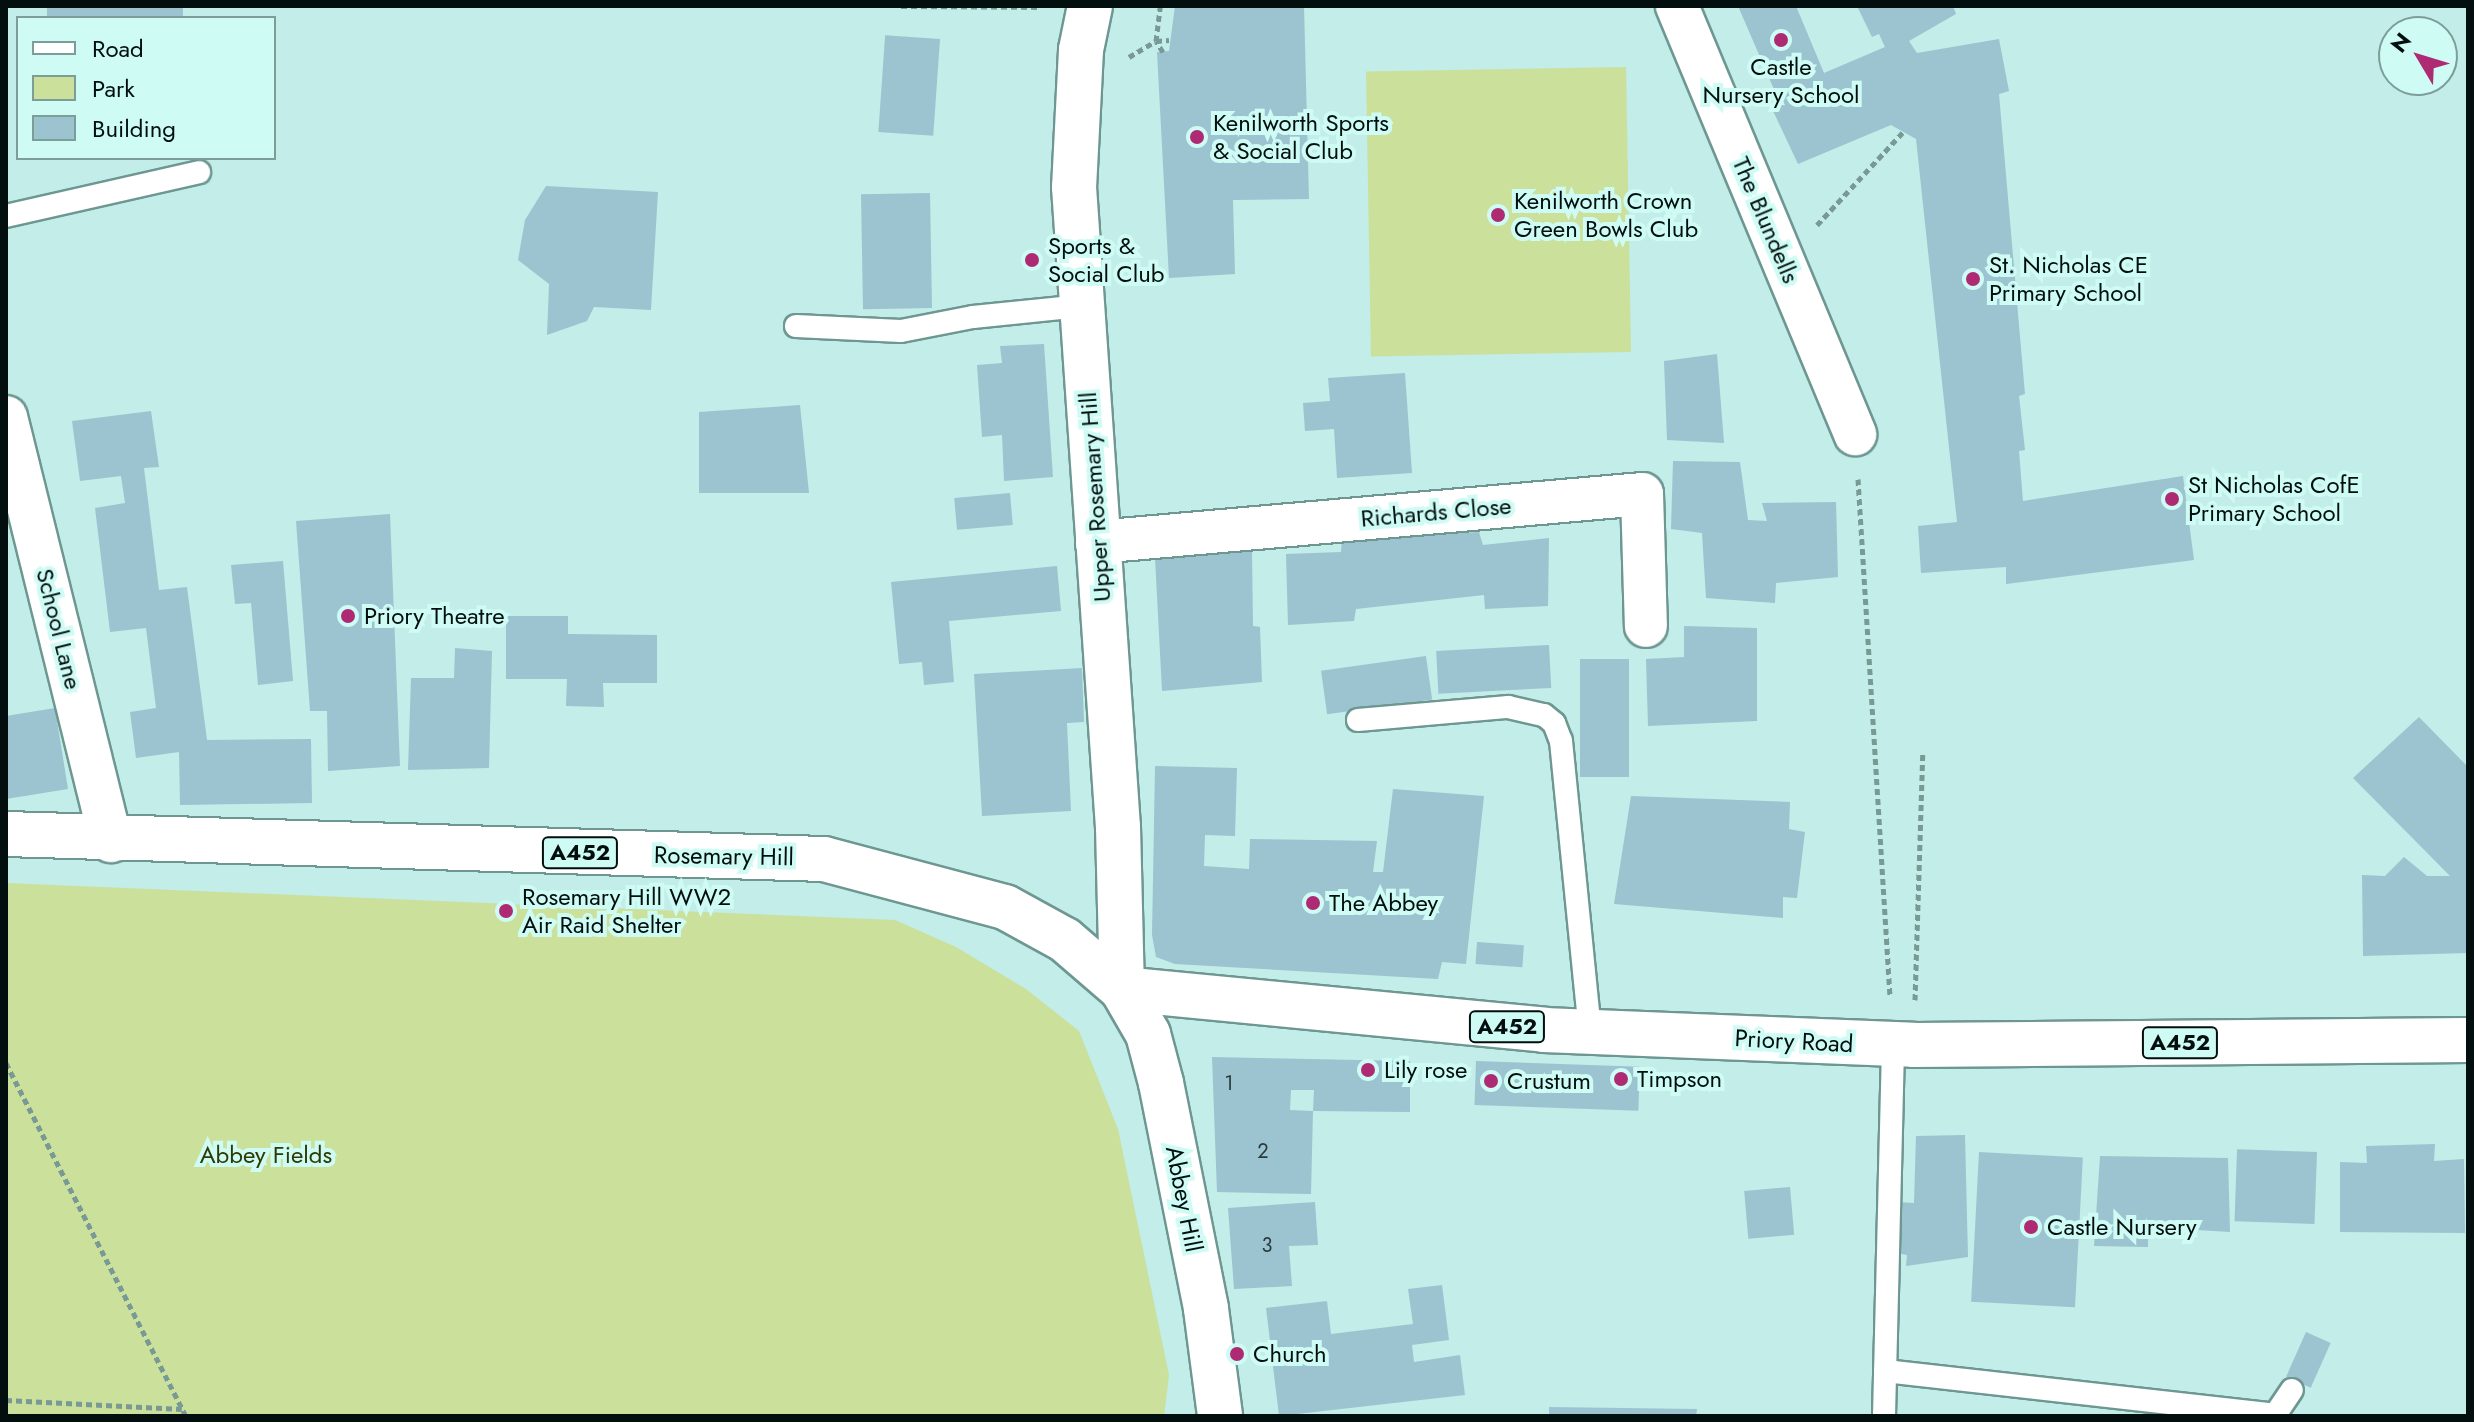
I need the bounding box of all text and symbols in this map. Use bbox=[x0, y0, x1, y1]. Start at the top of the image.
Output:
legend bbox=[16, 16, 276, 160]
north arrow bbox=[2378, 16, 2458, 96]
text: N bbox=[2383, 26, 2419, 59]
text: Road bbox=[92, 31, 144, 66]
marker: Castle Nursery School bbox=[1772, 31, 1790, 49]
place label: Castle Nursery School bbox=[1702, 53, 1860, 109]
text: Park bbox=[92, 71, 135, 106]
place label: Kenilworth Sports & Social Club bbox=[1213, 109, 1389, 165]
text: Building bbox=[92, 111, 176, 146]
marker: Kenilworth Sports & Social Club bbox=[1188, 128, 1206, 146]
street label: The Blundells bbox=[1727, 153, 1805, 287]
place label: Kenilworth Crown Green Bowls Club bbox=[1514, 187, 1698, 243]
marker: Kenilworth Crown Green Bowls Club bbox=[1489, 206, 1507, 224]
place label: Sports & Social Club bbox=[1048, 232, 1164, 288]
marker: Sports & Social Club bbox=[1023, 251, 1041, 269]
place label: St. Nicholas CE Primary School bbox=[1989, 251, 2148, 307]
marker: St. Nicholas CE Primary School bbox=[1964, 270, 1982, 288]
street label: Upper Rosemary Hill bbox=[1073, 391, 1117, 603]
place label: St Nicholas CofE Primary School bbox=[2188, 471, 2360, 527]
marker: St Nicholas CofE Primary School bbox=[2163, 490, 2181, 508]
street label: Richards Close bbox=[1359, 491, 1513, 533]
street label: School Lane bbox=[30, 566, 88, 692]
place label: Priory Theatre bbox=[364, 602, 505, 630]
marker: Priory Theatre bbox=[339, 607, 357, 625]
road number: A452 bbox=[540, 835, 620, 871]
street label: Rosemary Hill bbox=[654, 840, 794, 872]
place label: Rosemary Hill WW2 Air Raid Shelter bbox=[522, 883, 731, 939]
place label: The Abbey bbox=[1329, 889, 1438, 917]
marker: The Abbey bbox=[1304, 894, 1322, 912]
marker: Rosemary Hill WW2 Air Raid Shelter bbox=[497, 902, 515, 920]
road number: A452 bbox=[1467, 1009, 1547, 1045]
street label: Priory Road bbox=[1734, 1024, 1854, 1058]
road number: A452 bbox=[2140, 1025, 2220, 1061]
place label: Lily rose bbox=[1384, 1056, 1467, 1084]
marker: Lily rose bbox=[1359, 1061, 1377, 1079]
place label: Timpson bbox=[1637, 1065, 1722, 1093]
place label: Crustum bbox=[1507, 1067, 1591, 1095]
marker: Timpson bbox=[1612, 1070, 1630, 1088]
house number: 1 bbox=[1225, 1071, 1233, 1095]
marker: Crustum bbox=[1482, 1072, 1500, 1090]
house number: 2 bbox=[1257, 1139, 1269, 1163]
park label: Abbey Fields bbox=[200, 1141, 332, 1169]
street label: Abbey Hill bbox=[1160, 1144, 1208, 1254]
place label: Castle Nursery bbox=[2047, 1213, 2196, 1241]
marker: Castle Nursery bbox=[2022, 1218, 2040, 1236]
house number: 3 bbox=[1262, 1233, 1272, 1257]
place label: Church bbox=[1253, 1340, 1327, 1368]
marker: Church bbox=[1228, 1345, 1246, 1363]

